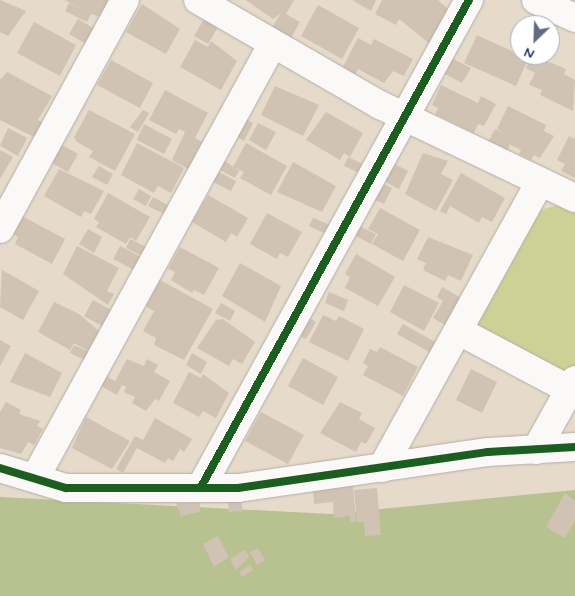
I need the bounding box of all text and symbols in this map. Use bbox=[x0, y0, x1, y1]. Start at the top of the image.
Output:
north arrow bbox=[510, 15, 560, 65]
text: N bbox=[521, 43, 537, 63]

